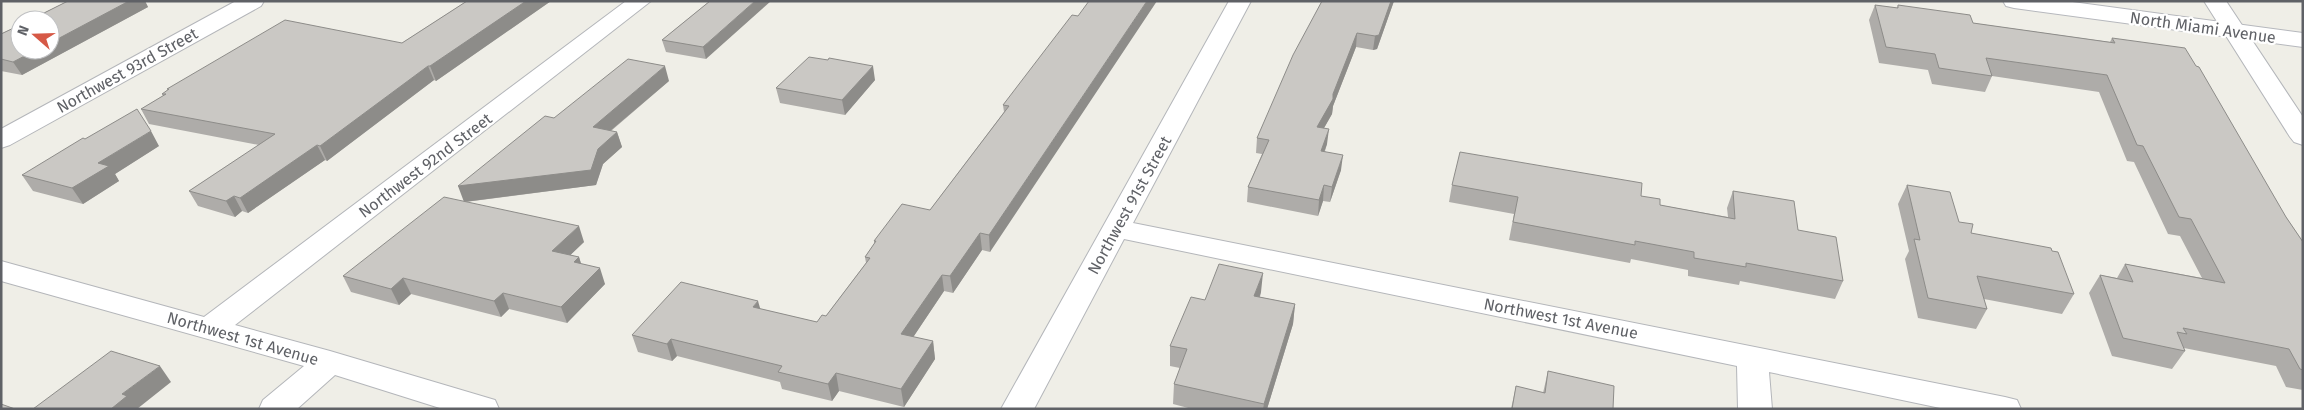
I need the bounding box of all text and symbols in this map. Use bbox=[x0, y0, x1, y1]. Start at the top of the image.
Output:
street label: North Miami Avenue bbox=[2129, 8, 2277, 47]
north arrow bbox=[10, 10, 60, 60]
text: N bbox=[14, 23, 33, 38]
street label: Northwest 93rd Street bbox=[53, 24, 201, 117]
street label: Northwest 92nd Street bbox=[355, 109, 496, 222]
street label: Northwest 91st Street bbox=[1084, 133, 1175, 278]
street label: Northwest 1st Avenue bbox=[1482, 294, 1640, 343]
street label: Northwest 1st Avenue bbox=[165, 308, 321, 369]

